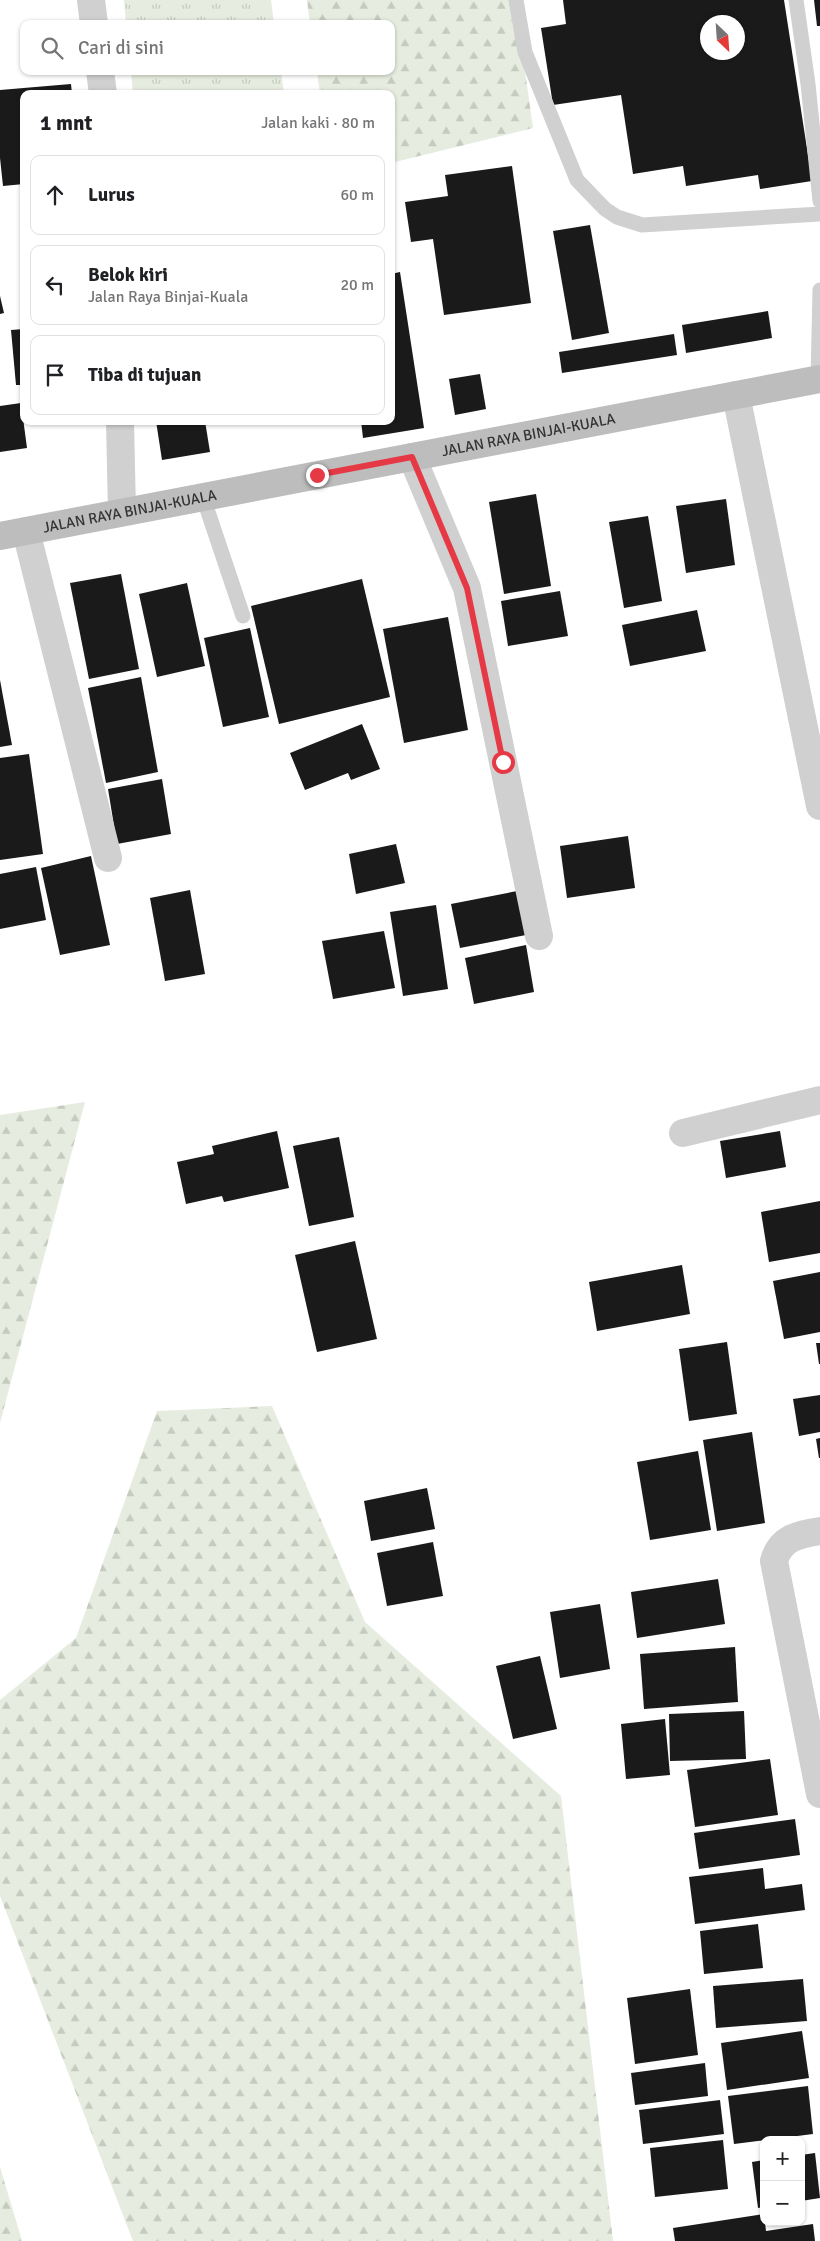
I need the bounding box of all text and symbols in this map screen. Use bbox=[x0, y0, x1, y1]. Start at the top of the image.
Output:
north arrow bbox=[700, 15, 745, 60]
search box bbox=[20, 20, 395, 75]
icon: search bbox=[38, 34, 66, 62]
text: Cari di sini bbox=[78, 36, 164, 60]
text: 1 mnt bbox=[40, 110, 92, 136]
text: Jalan kaki · 80 m bbox=[261, 113, 375, 133]
icon: ahead bbox=[41, 181, 69, 209]
text: Lurus bbox=[88, 183, 135, 207]
text: 60 m bbox=[340, 185, 374, 205]
text: Belok kiri bbox=[88, 263, 168, 287]
icon: left bbox=[41, 271, 69, 299]
text: 20 m bbox=[340, 275, 374, 295]
text: Jalan Raya Binjai-Kuala bbox=[88, 287, 248, 307]
icon: arrive bbox=[41, 361, 69, 389]
text: Tiba di tujuan bbox=[88, 363, 201, 387]
street label: JALAN RAYA BINJAI-KUALA bbox=[440, 409, 617, 460]
route end bbox=[306, 464, 329, 487]
street label: JALAN RAYA BINJAI-KUALA bbox=[41, 486, 218, 537]
route start bbox=[492, 751, 515, 774]
map controls bbox=[760, 2136, 805, 2226]
button: + bbox=[760, 2136, 805, 2181]
button: − bbox=[760, 2181, 805, 2226]

